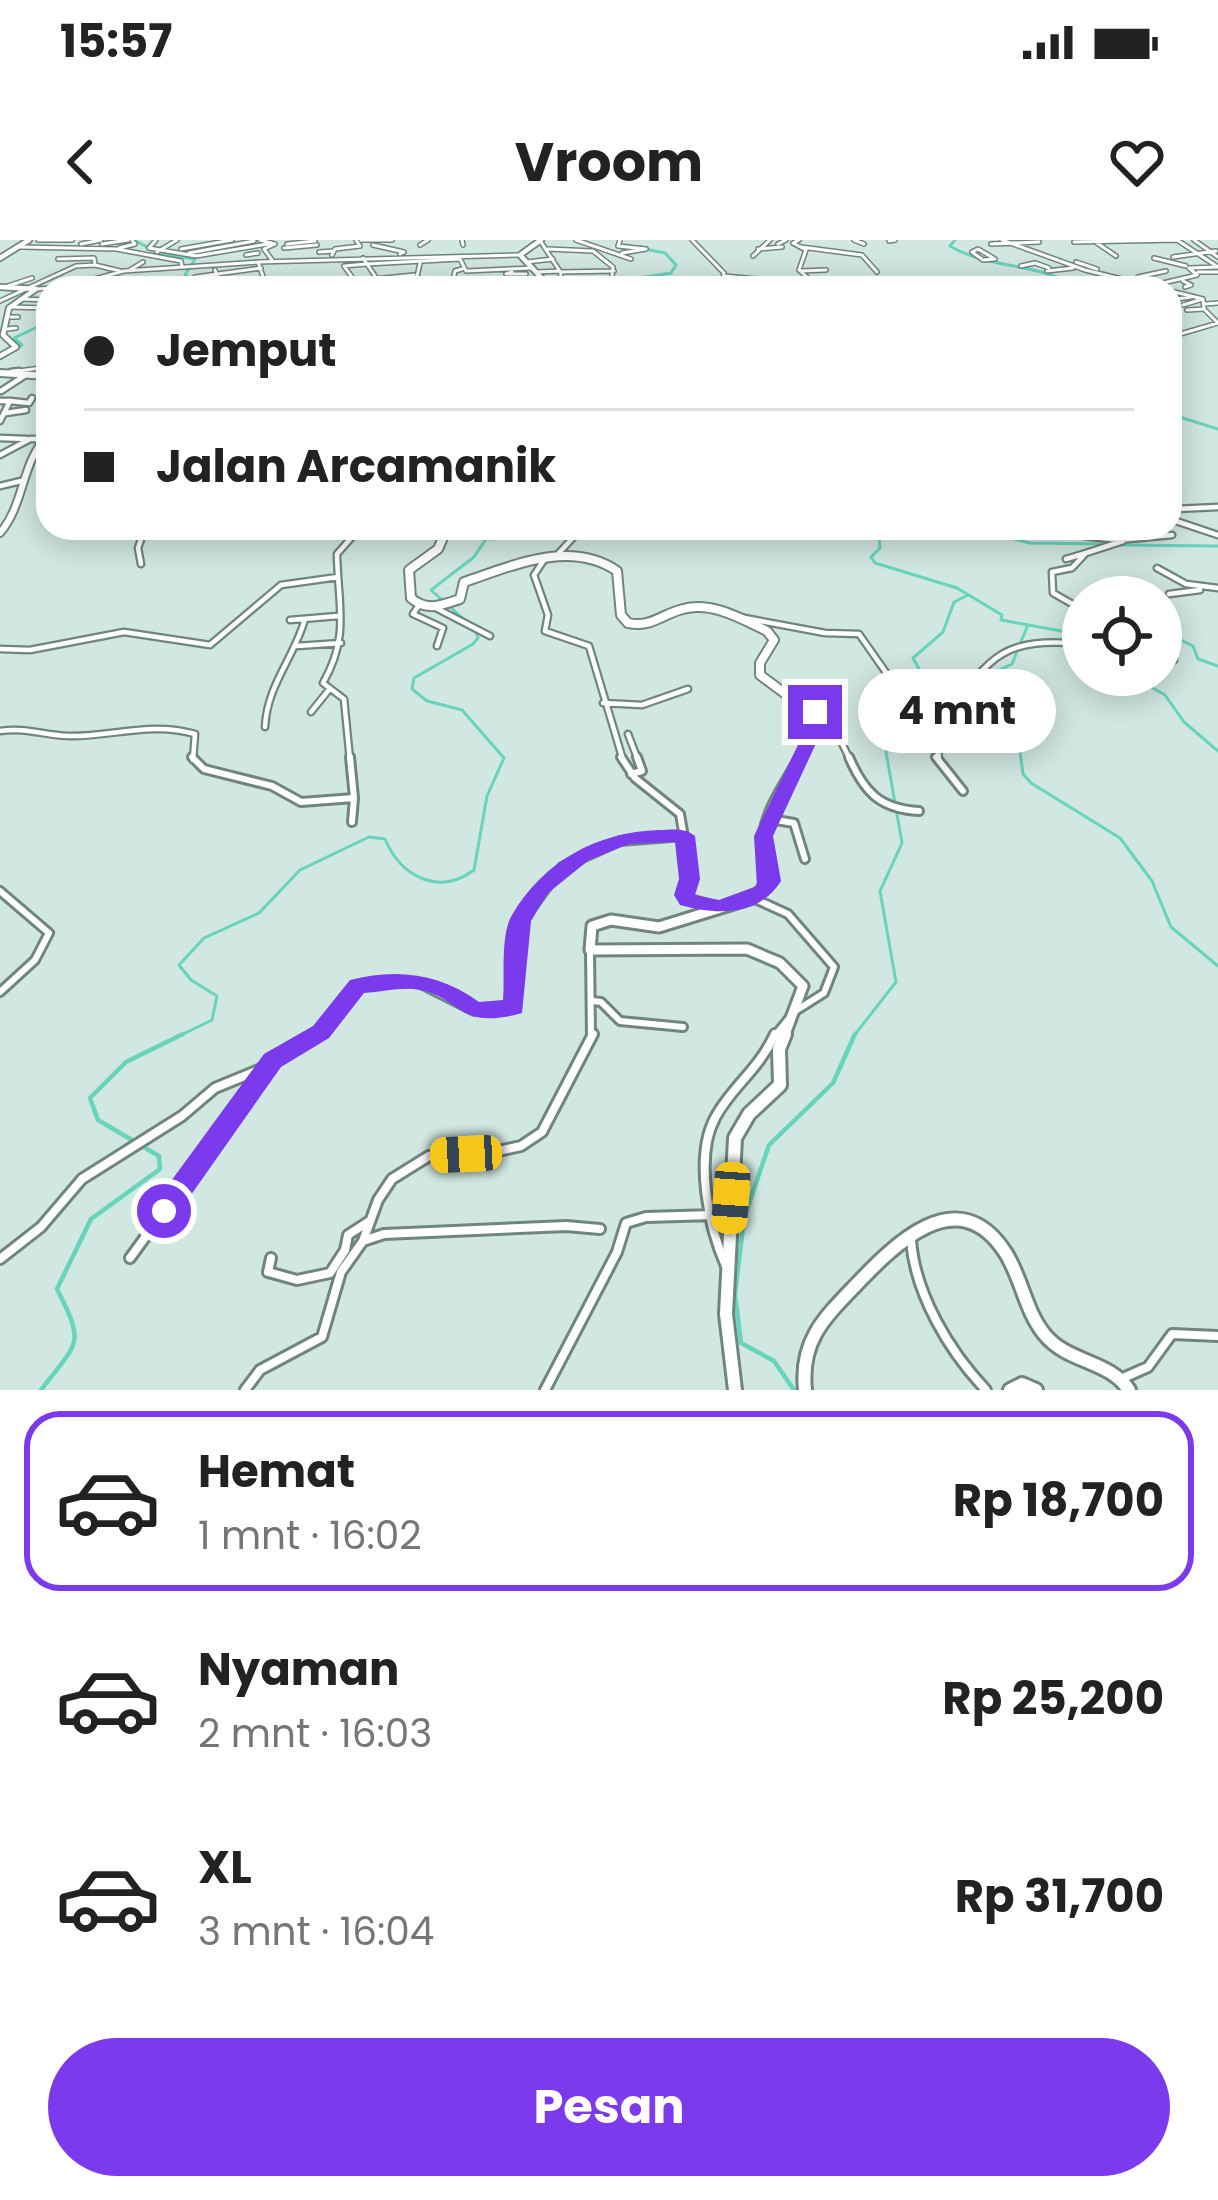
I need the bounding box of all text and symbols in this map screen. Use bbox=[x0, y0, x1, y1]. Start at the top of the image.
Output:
text: 15:57 bbox=[60, 10, 172, 73]
text: Vroom bbox=[515, 124, 703, 200]
icon: back bbox=[48, 129, 114, 195]
icon: heart bbox=[1104, 129, 1170, 195]
text: Jemput bbox=[156, 319, 337, 382]
text: Jalan Arcamanik bbox=[156, 435, 556, 498]
map controls bbox=[1062, 576, 1182, 696]
button: locate bbox=[1062, 576, 1182, 696]
callout: 4 mnt bbox=[857, 670, 1055, 754]
text: 4 mnt bbox=[898, 683, 1016, 738]
route end bbox=[788, 685, 842, 739]
car bbox=[429, 1134, 503, 1174]
car bbox=[711, 1161, 751, 1235]
route start bbox=[137, 1184, 191, 1238]
text: Hemat bbox=[198, 1440, 355, 1503]
icon: car bbox=[54, 1447, 162, 1555]
text: Rp 18,700 bbox=[953, 1469, 1164, 1532]
text: 1 mnt · 16:02 bbox=[198, 1508, 422, 1563]
text: Nyaman bbox=[198, 1638, 399, 1701]
icon: car bbox=[54, 1645, 162, 1753]
text: Rp 25,200 bbox=[942, 1667, 1164, 1730]
text: 2 mnt · 16:03 bbox=[198, 1706, 432, 1761]
text: XL bbox=[198, 1836, 252, 1899]
icon: car bbox=[54, 1843, 162, 1951]
text: Rp 31,700 bbox=[955, 1865, 1164, 1928]
text: 3 mnt · 16:04 bbox=[198, 1904, 434, 1959]
button: Pesan bbox=[48, 2038, 1170, 2176]

